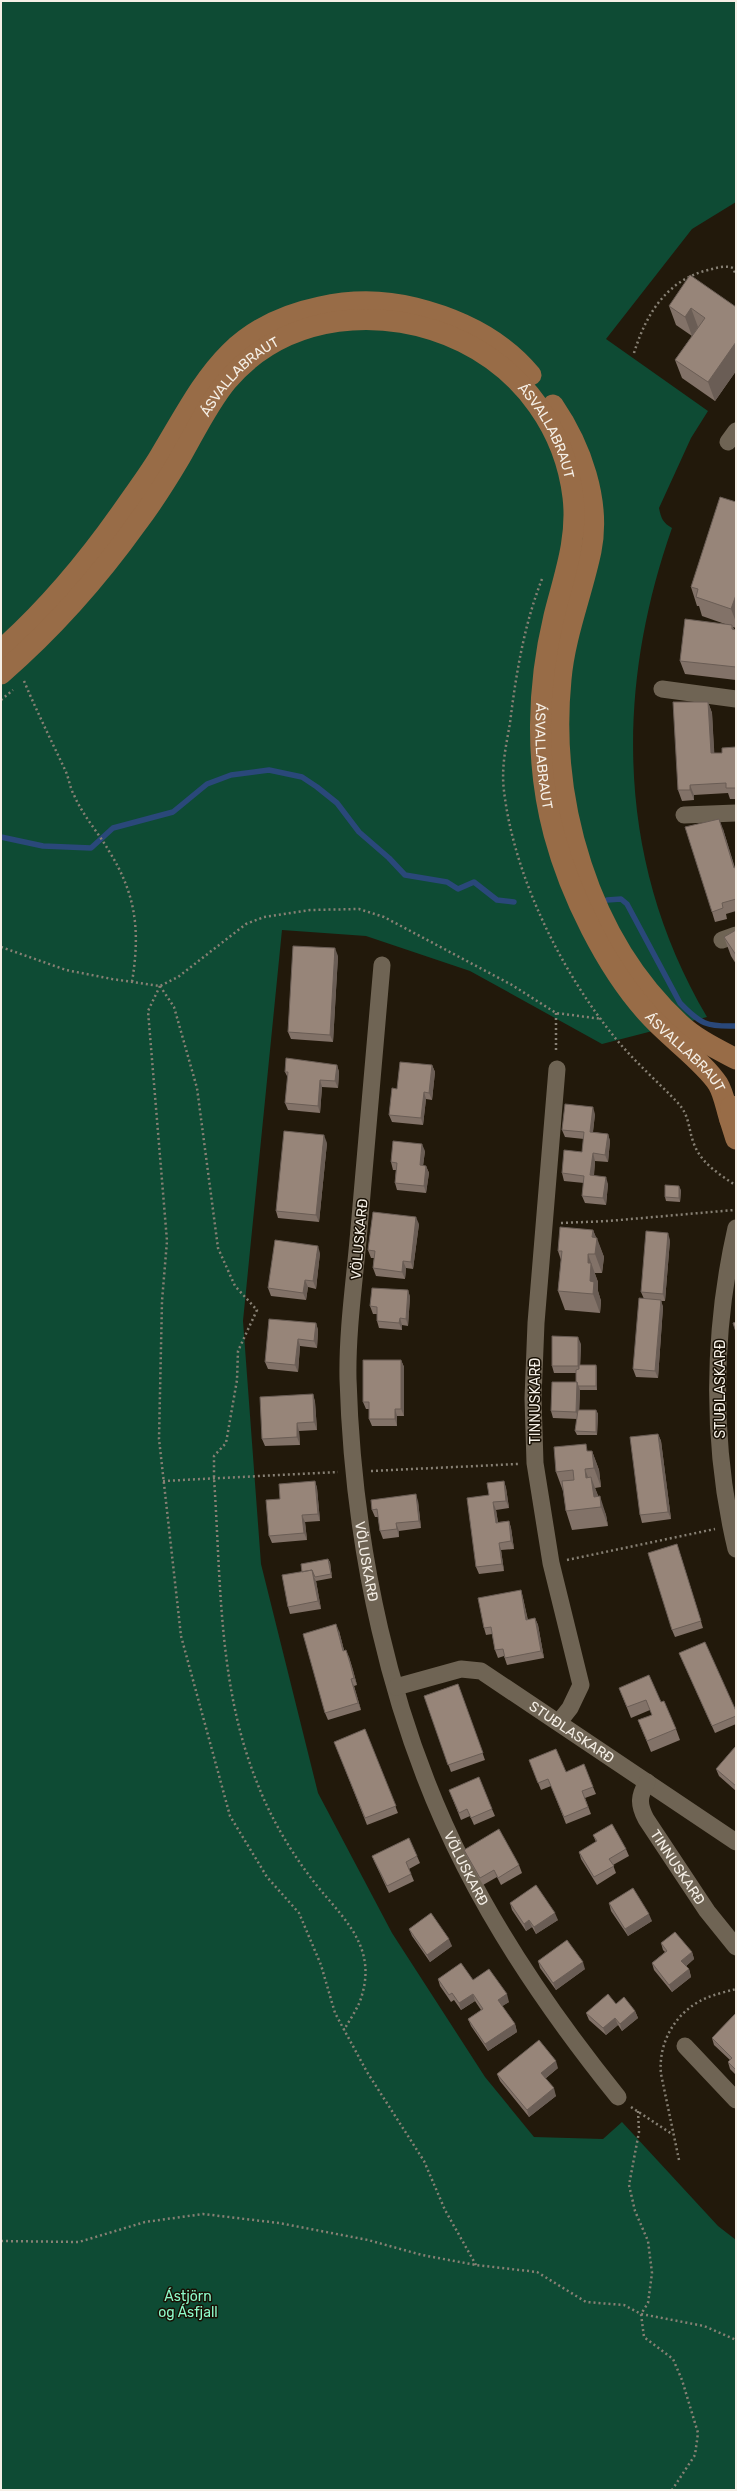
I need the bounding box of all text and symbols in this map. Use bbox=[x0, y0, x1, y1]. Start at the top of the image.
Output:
street label: ÁSVALLABRAUT bbox=[196, 333, 282, 420]
street label: ÁSVALLABRAUT bbox=[514, 379, 578, 480]
street label: ÁSVALLABRAUT bbox=[531, 703, 556, 811]
street label: ÁSVALLABRAUT bbox=[641, 1008, 729, 1095]
street label: VÖLUSKARÐ bbox=[347, 1198, 372, 1280]
street label: STUÐLASKARÐ bbox=[712, 1340, 729, 1438]
street label: TINNUSKARÐ bbox=[527, 1358, 544, 1444]
street label: VÖLUSKARÐ bbox=[351, 1520, 382, 1603]
street label: STUÐLASKARÐ bbox=[526, 1698, 617, 1767]
street label: TINNUSKARÐ bbox=[646, 1827, 709, 1908]
street label: VÖLUSKARÐ bbox=[440, 1829, 492, 1909]
park label: Ástjörn og Ásfjall bbox=[158, 2287, 218, 2321]

